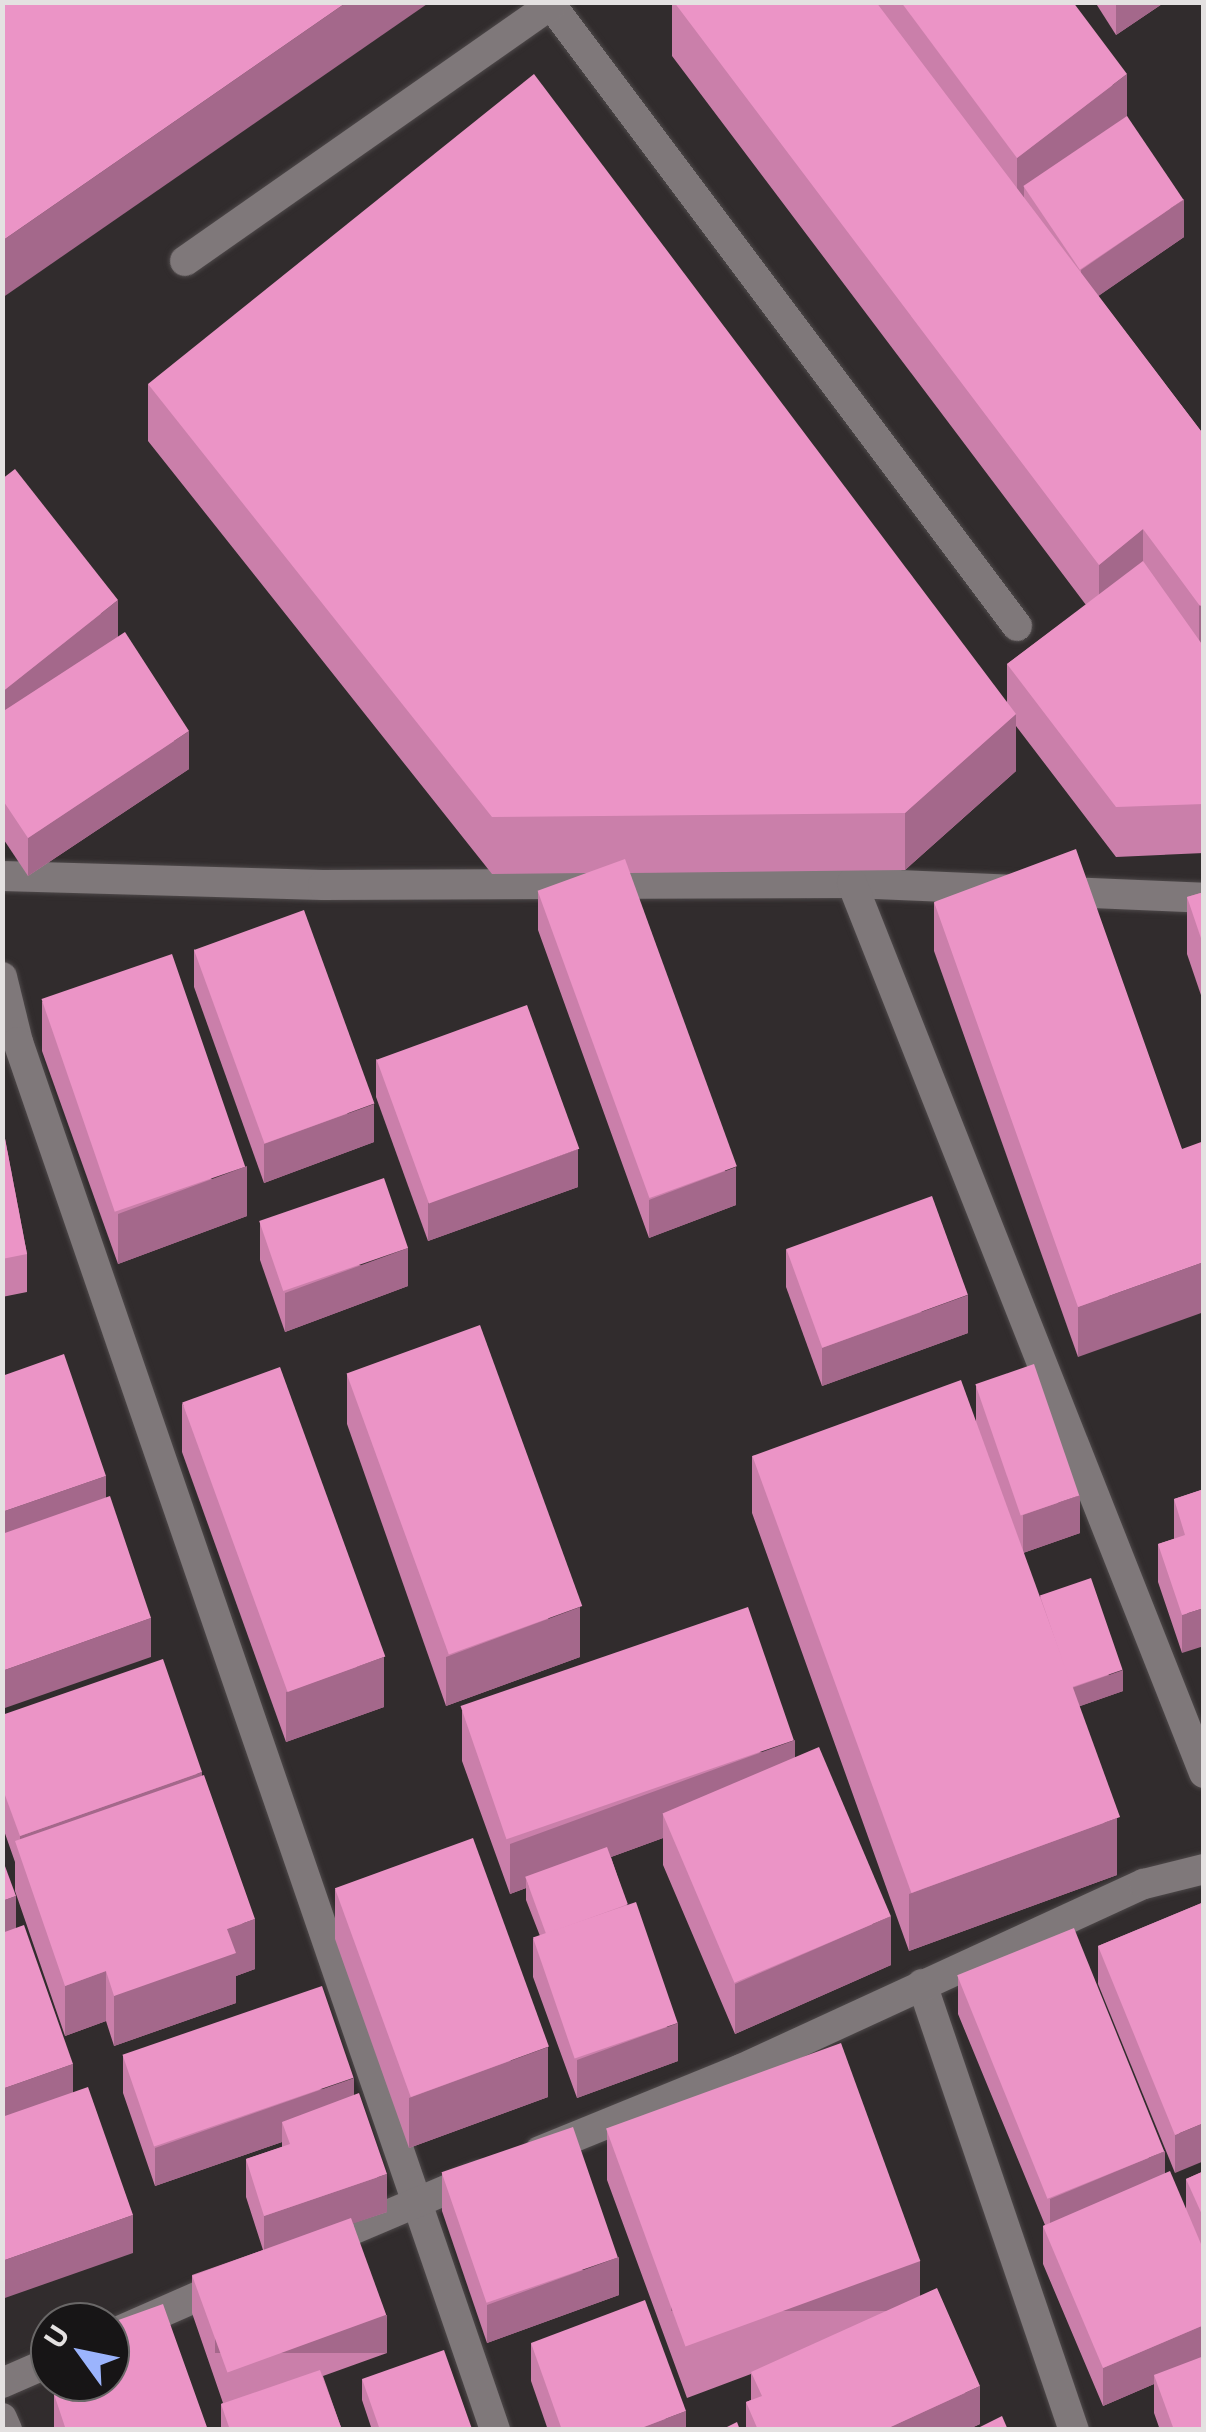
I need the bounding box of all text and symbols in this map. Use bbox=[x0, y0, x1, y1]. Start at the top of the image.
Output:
north arrow bbox=[30, 2302, 130, 2402]
text: U bbox=[37, 2319, 75, 2354]

